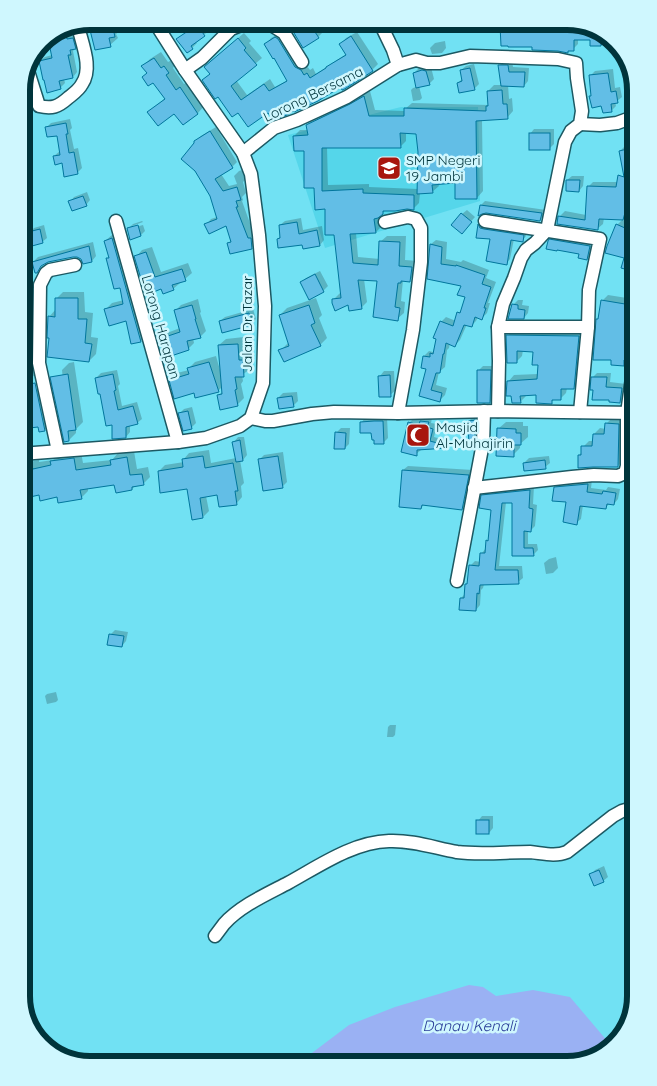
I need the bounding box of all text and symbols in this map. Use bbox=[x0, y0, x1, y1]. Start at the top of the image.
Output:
street label: Lorong Bersama bbox=[260, 62, 366, 126]
place label: SMP Negeri 19 Jambi bbox=[406, 151, 480, 185]
school or university icon: SMP Negeri 19 Jambi bbox=[376, 155, 402, 181]
street label: Lorong Harapan bbox=[138, 273, 184, 381]
street label: Jalan Dr. Tazar bbox=[238, 275, 256, 372]
place label: Masjid Al-Muhajirin bbox=[436, 418, 513, 452]
mosque icon: Masjid Al-Muhajirin bbox=[405, 422, 431, 448]
water label: Danau Kenali bbox=[423, 1016, 517, 1035]

